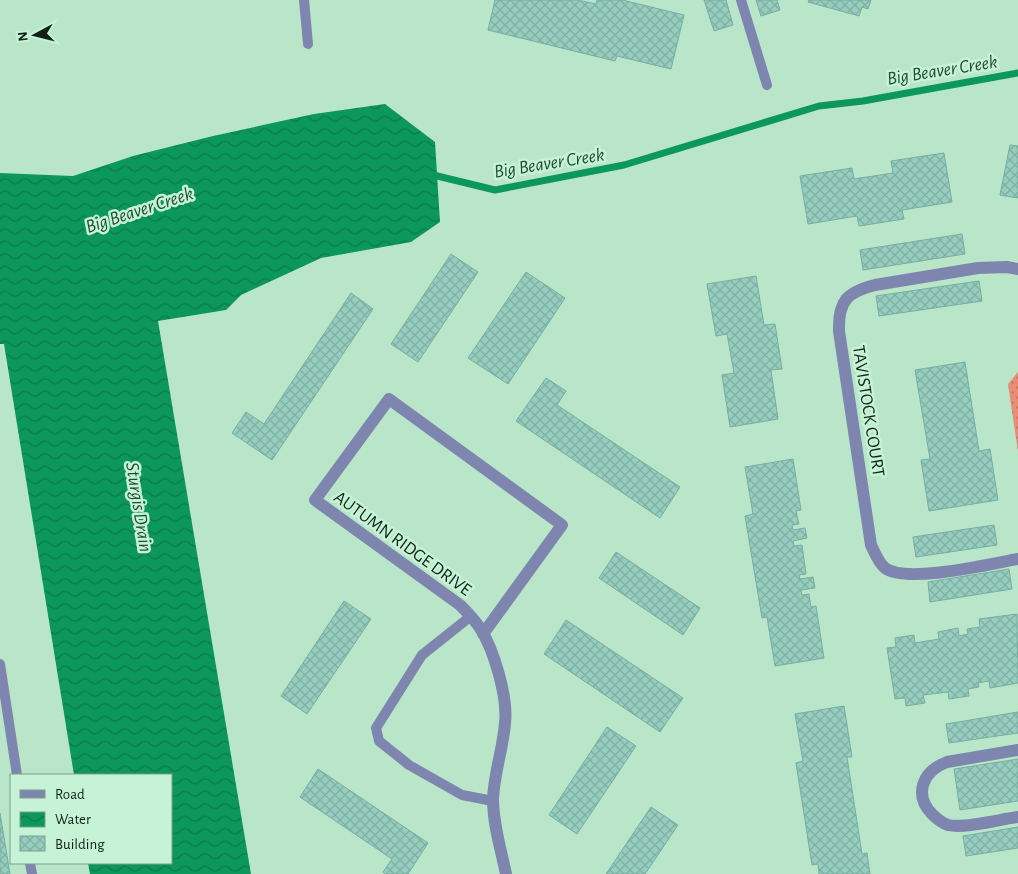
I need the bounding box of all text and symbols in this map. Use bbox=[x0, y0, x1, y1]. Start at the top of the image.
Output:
north arrow bbox=[10, 10, 60, 60]
text: N bbox=[16, 31, 31, 42]
water label: Big Beaver Creek bbox=[886, 52, 999, 89]
water label: Big Beaver Creek bbox=[493, 145, 606, 182]
water label: Big Beaver Creek bbox=[83, 184, 196, 237]
street label: TAVISTOCK COURT bbox=[849, 344, 887, 478]
water label: Sturgis Drain bbox=[122, 461, 155, 553]
street label: AUTUMN RIDGE DRIVE bbox=[330, 488, 475, 600]
legend bbox=[10, 774, 172, 864]
text: Road bbox=[55, 787, 85, 802]
text: Water bbox=[55, 812, 91, 827]
text: Building bbox=[55, 837, 105, 852]

